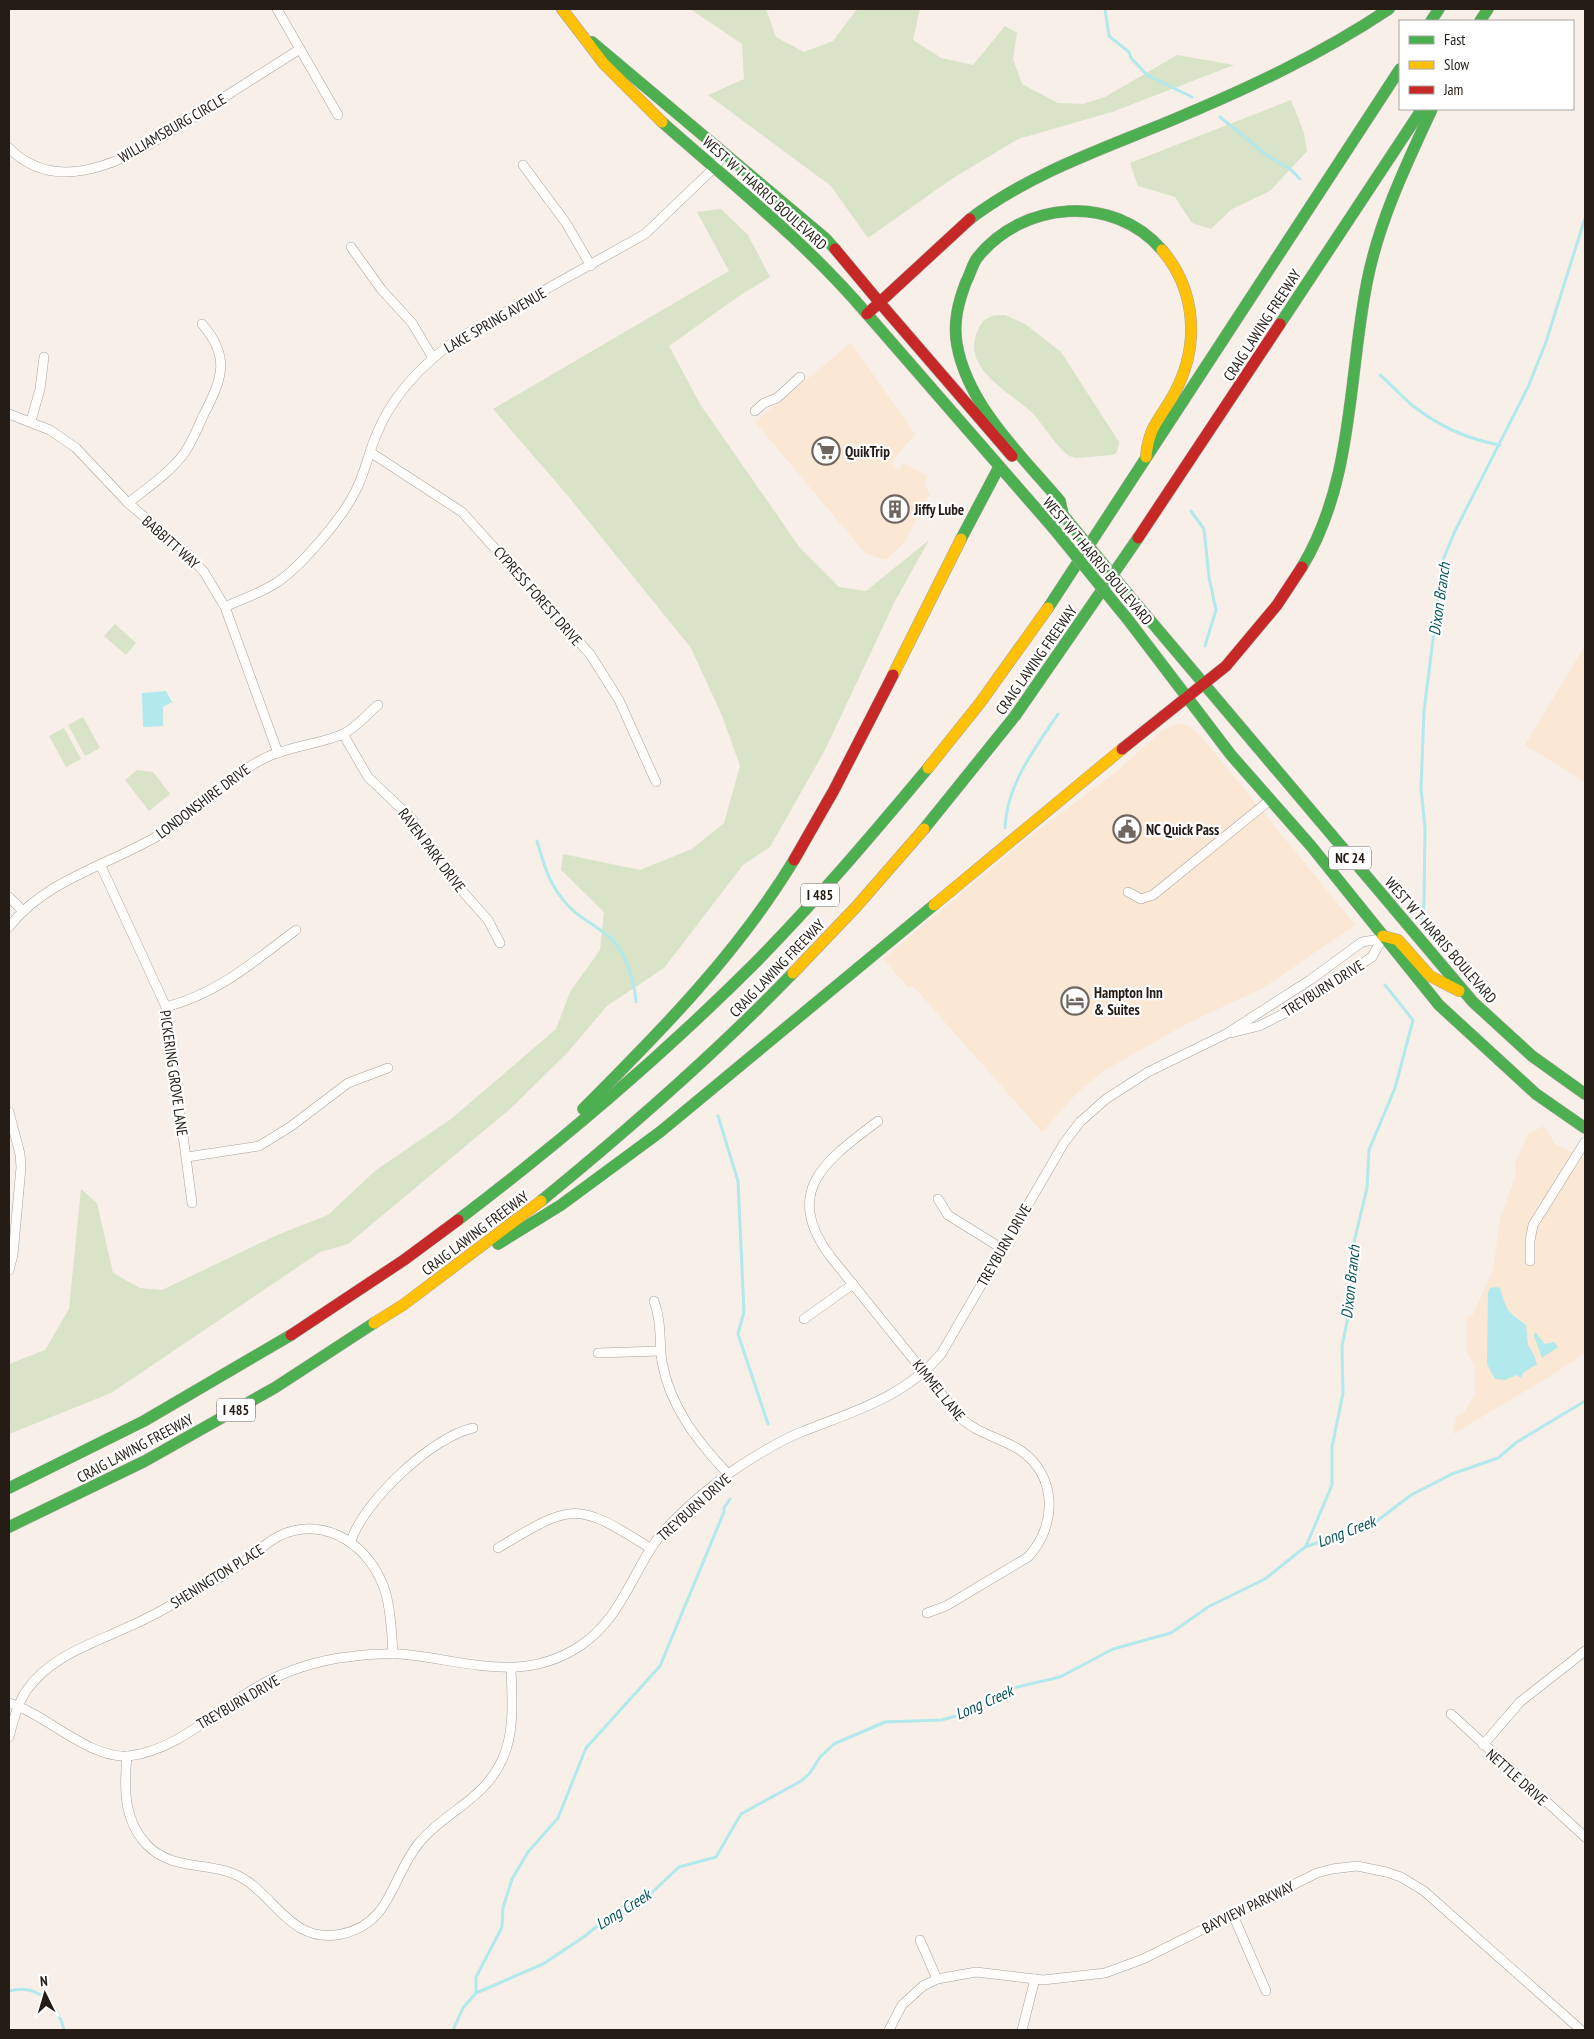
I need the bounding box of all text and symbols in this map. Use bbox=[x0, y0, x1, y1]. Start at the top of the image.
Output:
legend bbox=[1399, 20, 1574, 110]
text: Fast bbox=[1444, 30, 1465, 49]
text: Slow bbox=[1444, 55, 1469, 74]
text: Jam bbox=[1443, 80, 1463, 99]
street label: WILLIAMSBURG CIRCLE bbox=[115, 89, 229, 167]
street label: WEST W T HARRIS BOULEVARD bbox=[699, 132, 831, 254]
street label: CRAIG LAWING FREEWAY bbox=[1219, 266, 1305, 384]
street label: LAKE SPRING AVENUE bbox=[441, 283, 549, 357]
supermarket icon: QuikTrip bbox=[811, 436, 841, 466]
place label: QuikTrip bbox=[845, 442, 890, 461]
street label: WEST W T HARRIS BOULEVARD bbox=[1039, 493, 1157, 629]
building icon: Jiffy Lube bbox=[880, 494, 910, 524]
place label: Jiffy Lube bbox=[913, 500, 964, 519]
street label: BABBITT WAY bbox=[138, 511, 204, 573]
street label: CYPRESS FOREST DRIVE bbox=[490, 542, 586, 650]
water label: Dixon Branch bbox=[1424, 560, 1454, 637]
street label: CRAIG LAWING FREEWAY bbox=[991, 602, 1081, 718]
street label: LONDONSHIRE DRIVE bbox=[152, 760, 254, 842]
street label: RAVEN PARK DRIVE bbox=[394, 804, 470, 896]
public building icon: NC Quick Pass bbox=[1112, 814, 1142, 844]
place label: NC Quick Pass bbox=[1146, 820, 1219, 839]
road number: NC 24 bbox=[1329, 846, 1371, 870]
street label: WEST W T HARRIS BOULEVARD bbox=[1381, 873, 1501, 1007]
road number: I 485 bbox=[801, 884, 839, 906]
street label: CRAIG LAWING FREEWAY bbox=[725, 915, 829, 1021]
street label: TREYBURN DRIVE bbox=[1279, 955, 1367, 1021]
place label: Hampton Inn & Suites bbox=[1094, 983, 1163, 1019]
hotel icon: Hampton Inn & Suites bbox=[1060, 986, 1090, 1016]
street label: PICKERING GROVE LANE bbox=[156, 1009, 192, 1137]
street label: CRAIG LAWING FREEWAY bbox=[418, 1186, 532, 1279]
street label: TREYBURN DRIVE bbox=[973, 1200, 1035, 1290]
water label: Dixon Branch bbox=[1336, 1243, 1364, 1320]
street label: KIMMEL LANE bbox=[909, 1356, 969, 1424]
road number: I 485 bbox=[217, 1398, 255, 1422]
street label: CRAIG LAWING FREEWAY bbox=[74, 1409, 197, 1487]
street label: TREYBURN DRIVE bbox=[653, 1469, 735, 1545]
water label: Long Creek bbox=[1314, 1510, 1380, 1551]
street label: SHENINGTON PLACE bbox=[167, 1540, 267, 1612]
street label: TREYBURN DRIVE bbox=[193, 1671, 283, 1733]
water label: Long Creek bbox=[952, 1680, 1018, 1724]
street label: NETTLE DRIVE bbox=[1482, 1745, 1552, 1809]
street label: BAYVIEW PARKWAY bbox=[1199, 1876, 1297, 1937]
water label: Long Creek bbox=[592, 1883, 656, 1934]
north arrow bbox=[20, 1969, 70, 2019]
text: N bbox=[39, 1972, 48, 1990]

